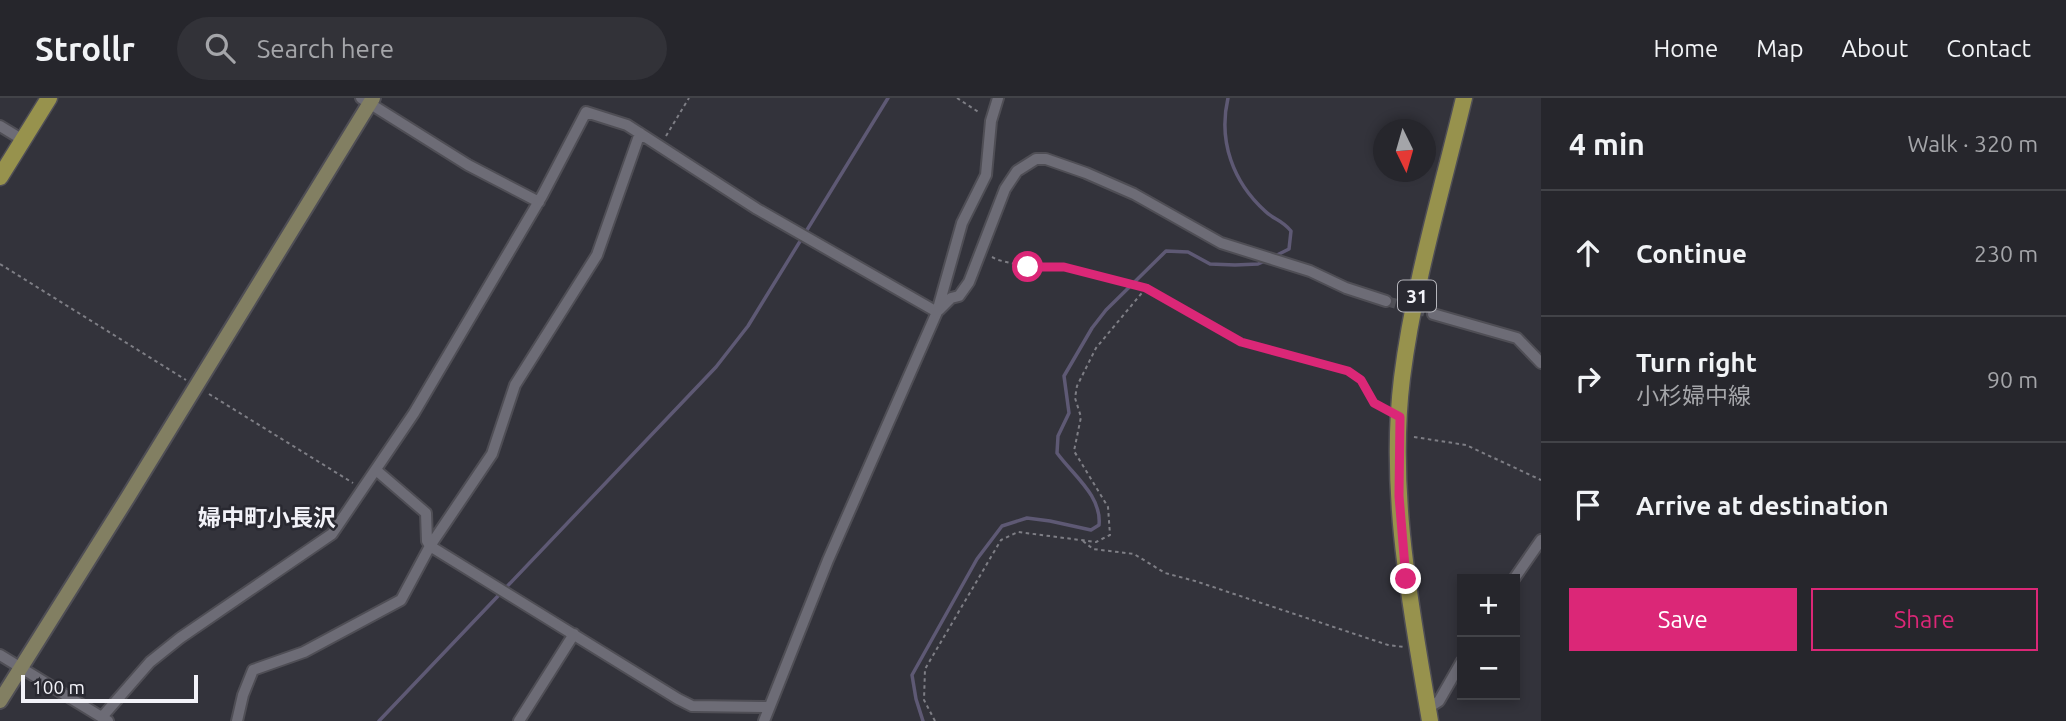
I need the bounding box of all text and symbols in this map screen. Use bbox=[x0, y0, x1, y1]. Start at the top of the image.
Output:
search box bbox=[177, 17, 667, 80]
icon: search bbox=[201, 29, 239, 67]
text: Strollr bbox=[35, 30, 135, 67]
text: Search here bbox=[257, 34, 394, 63]
text: Home bbox=[1653, 35, 1718, 62]
text: Map bbox=[1756, 35, 1803, 62]
text: About bbox=[1841, 35, 1908, 62]
text: Contact bbox=[1946, 35, 2031, 62]
north arrow bbox=[1373, 119, 1436, 182]
text: 4 min bbox=[1569, 127, 1645, 161]
text: Walk · 320 m bbox=[1907, 131, 2038, 156]
icon: ahead bbox=[1569, 234, 1607, 272]
text: Continue bbox=[1636, 239, 1747, 268]
text: 230 m bbox=[1974, 241, 2038, 266]
route start bbox=[1012, 251, 1043, 282]
road number: 31 bbox=[1398, 280, 1436, 312]
text: Turn right bbox=[1636, 348, 1757, 377]
icon: right bbox=[1569, 360, 1607, 398]
text: 90 m bbox=[1987, 367, 2038, 392]
text: 小杉婦中線 bbox=[1636, 383, 1751, 408]
icon: arrive bbox=[1569, 486, 1607, 524]
text: Arrive at destination bbox=[1636, 491, 1889, 520]
district label: 婦中町小長沢 bbox=[198, 505, 336, 530]
route end bbox=[1390, 563, 1421, 594]
map controls bbox=[1457, 574, 1520, 700]
button: + bbox=[1457, 574, 1520, 637]
button: Save bbox=[1569, 588, 1797, 651]
button: Share bbox=[1811, 588, 2038, 651]
button: − bbox=[1457, 637, 1520, 700]
scale bar bbox=[21, 672, 198, 704]
text: 100 m bbox=[32, 676, 85, 698]

